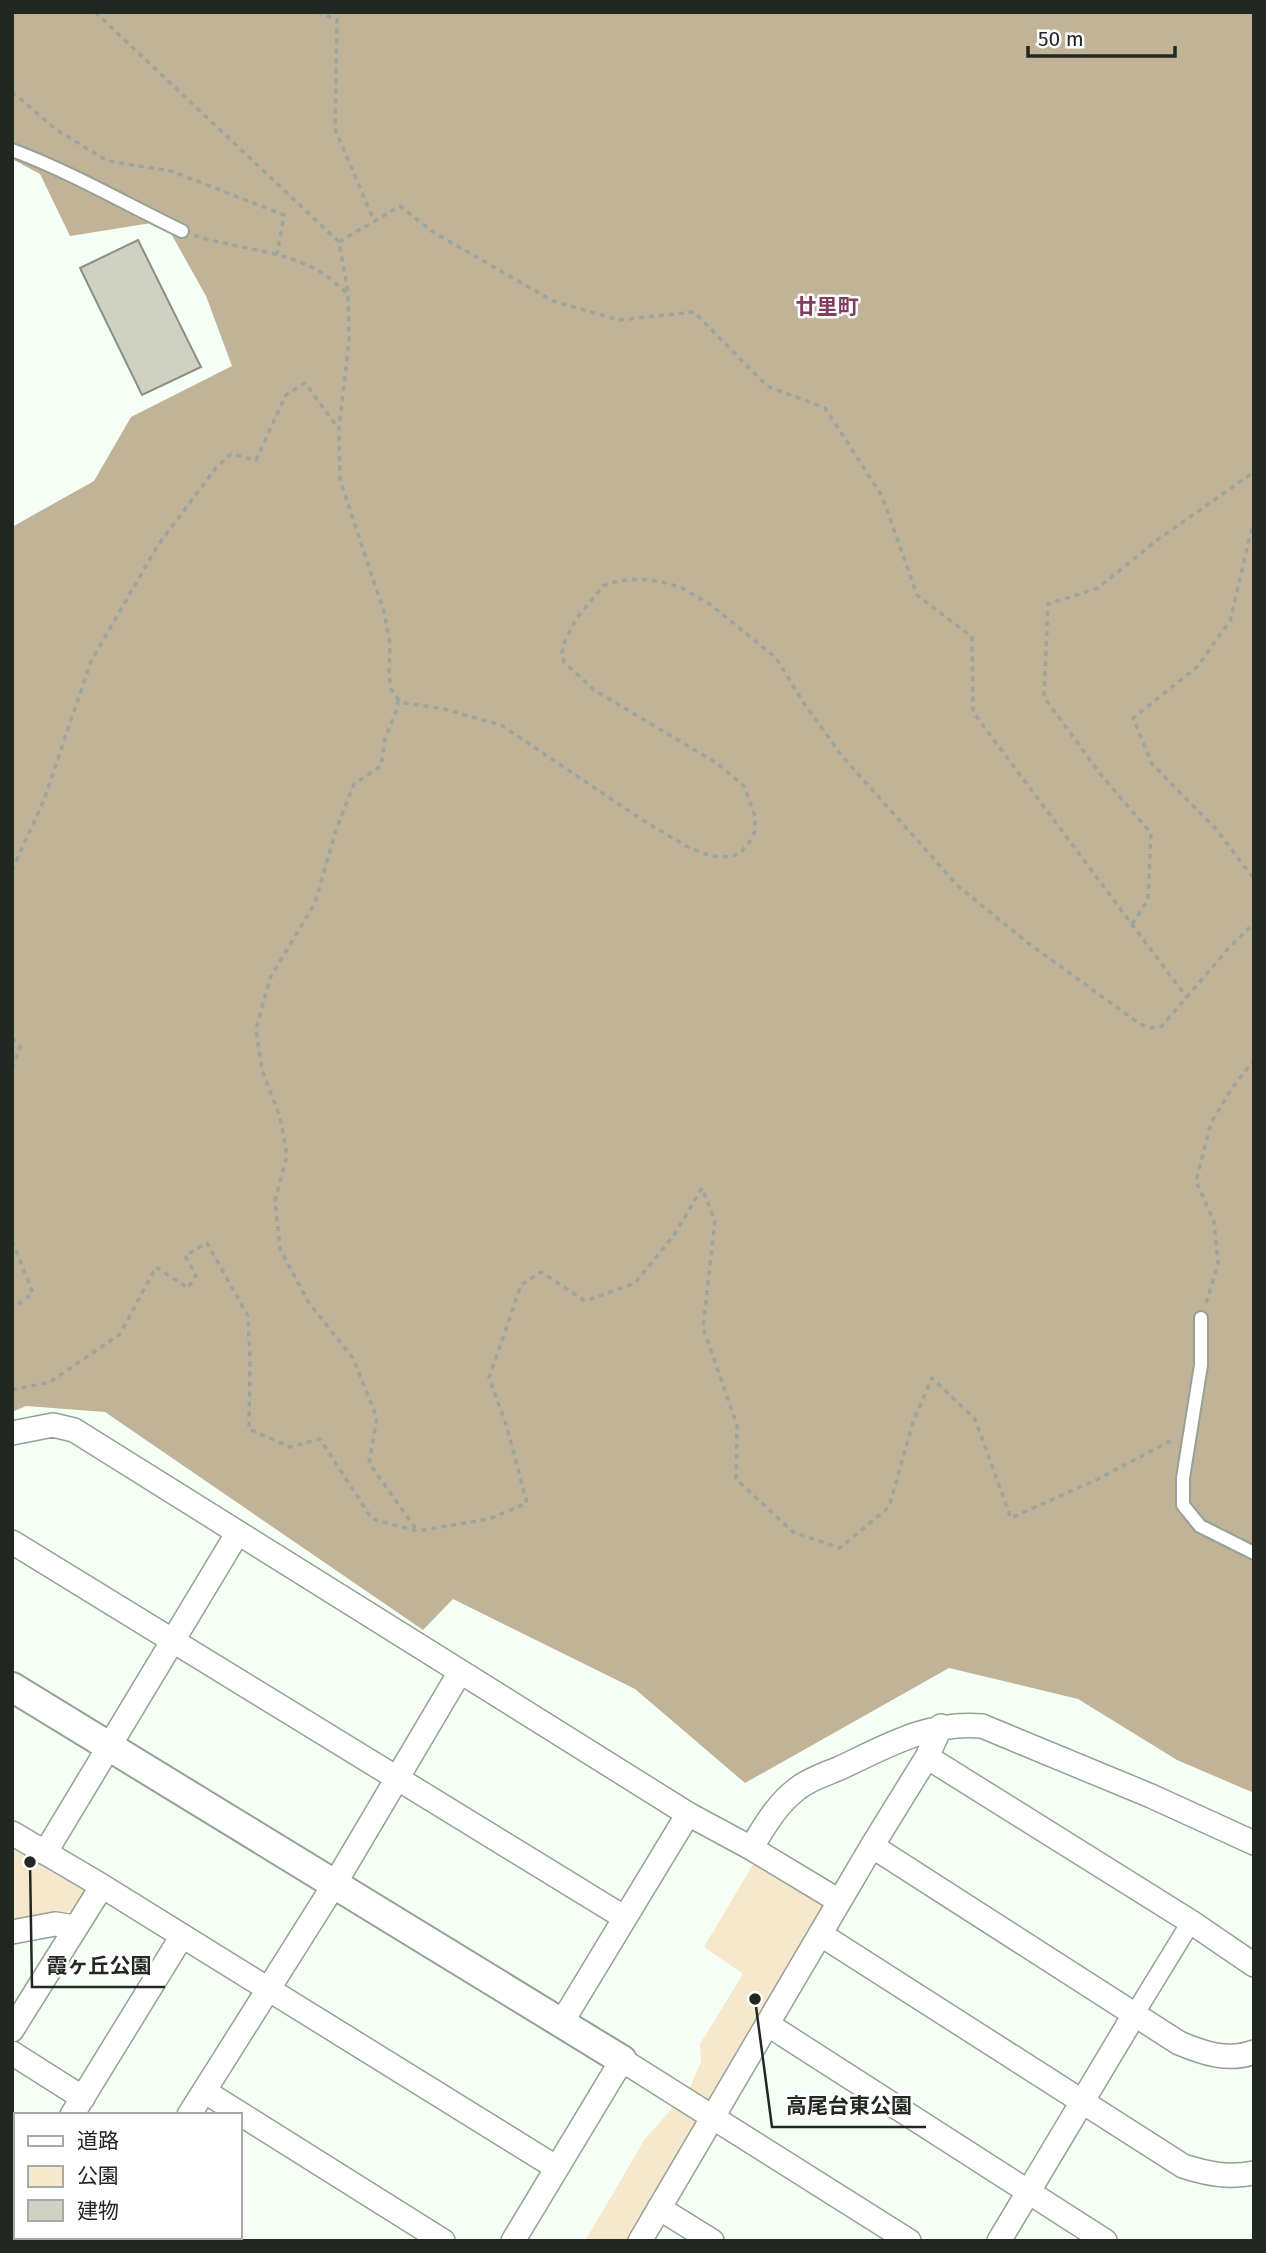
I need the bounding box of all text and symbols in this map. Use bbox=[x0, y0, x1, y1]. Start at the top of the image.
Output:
scale bar bbox=[1028, 14, 1175, 58]
text: 50 m bbox=[1038, 26, 1084, 52]
district label: 廿里町 bbox=[796, 294, 859, 320]
callout: 霞ヶ丘公園 bbox=[32, 1945, 165, 1987]
text: 霞ヶ丘公園 bbox=[47, 1953, 152, 1979]
callout: 高尾台東公園 bbox=[772, 2085, 926, 2127]
text: 高尾台東公園 bbox=[786, 2093, 912, 2119]
legend bbox=[14, 2113, 242, 2239]
text: 道路 bbox=[77, 2128, 119, 2154]
text: 公園 bbox=[77, 2163, 119, 2189]
text: 建物 bbox=[77, 2198, 119, 2224]

